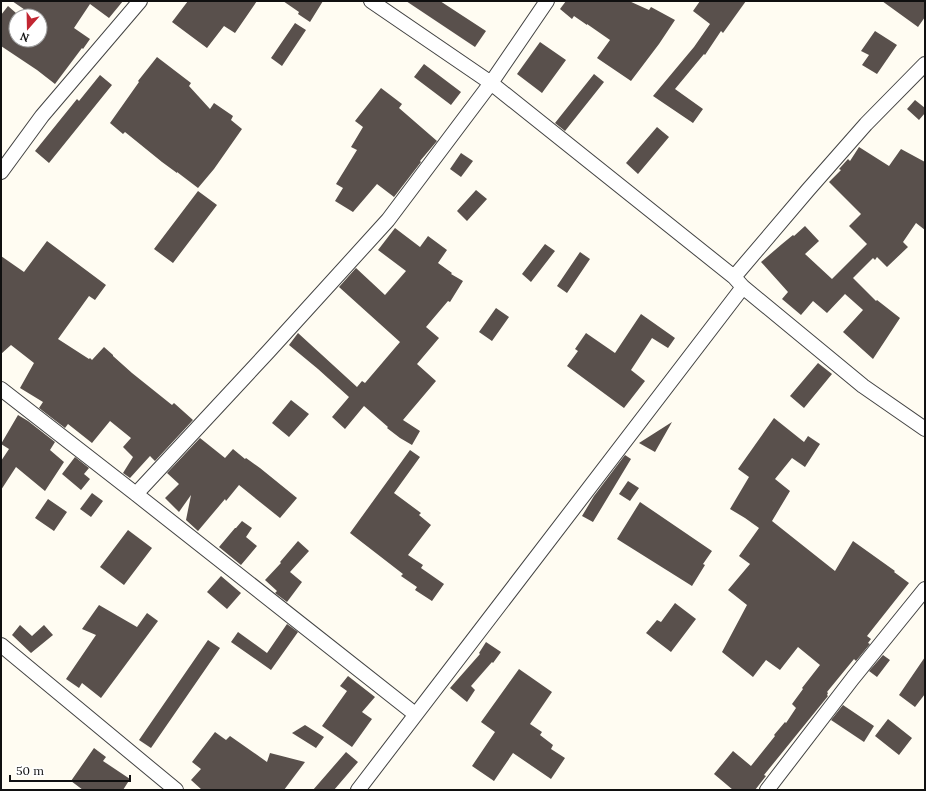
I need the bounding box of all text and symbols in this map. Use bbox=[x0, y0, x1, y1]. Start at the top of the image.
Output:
north arrow bbox=[8, 8, 48, 48]
text: N bbox=[18, 29, 31, 45]
scale bar bbox=[10, 757, 130, 783]
text: 50 m bbox=[16, 763, 44, 778]

